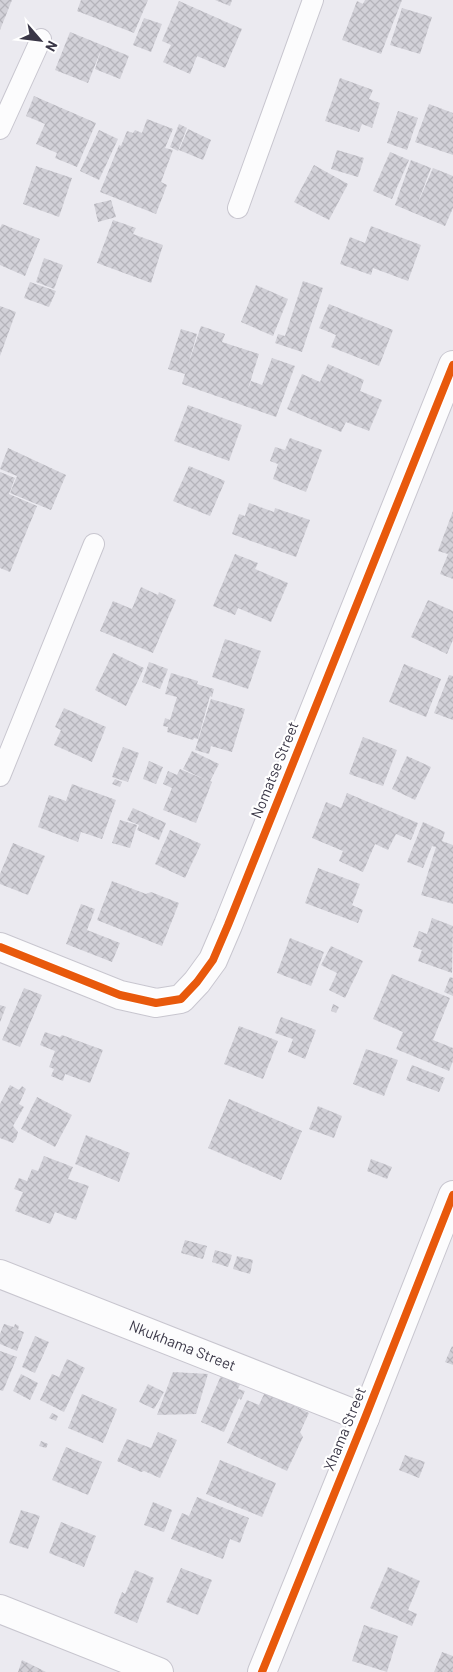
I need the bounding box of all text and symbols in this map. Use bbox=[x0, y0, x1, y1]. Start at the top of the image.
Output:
north arrow bbox=[15, 15, 65, 65]
text: N bbox=[42, 38, 62, 54]
street label: Nomatse Street bbox=[246, 719, 302, 821]
street label: Nkukhama Street bbox=[127, 1316, 239, 1374]
street label: Xhama Street bbox=[319, 1384, 369, 1473]

